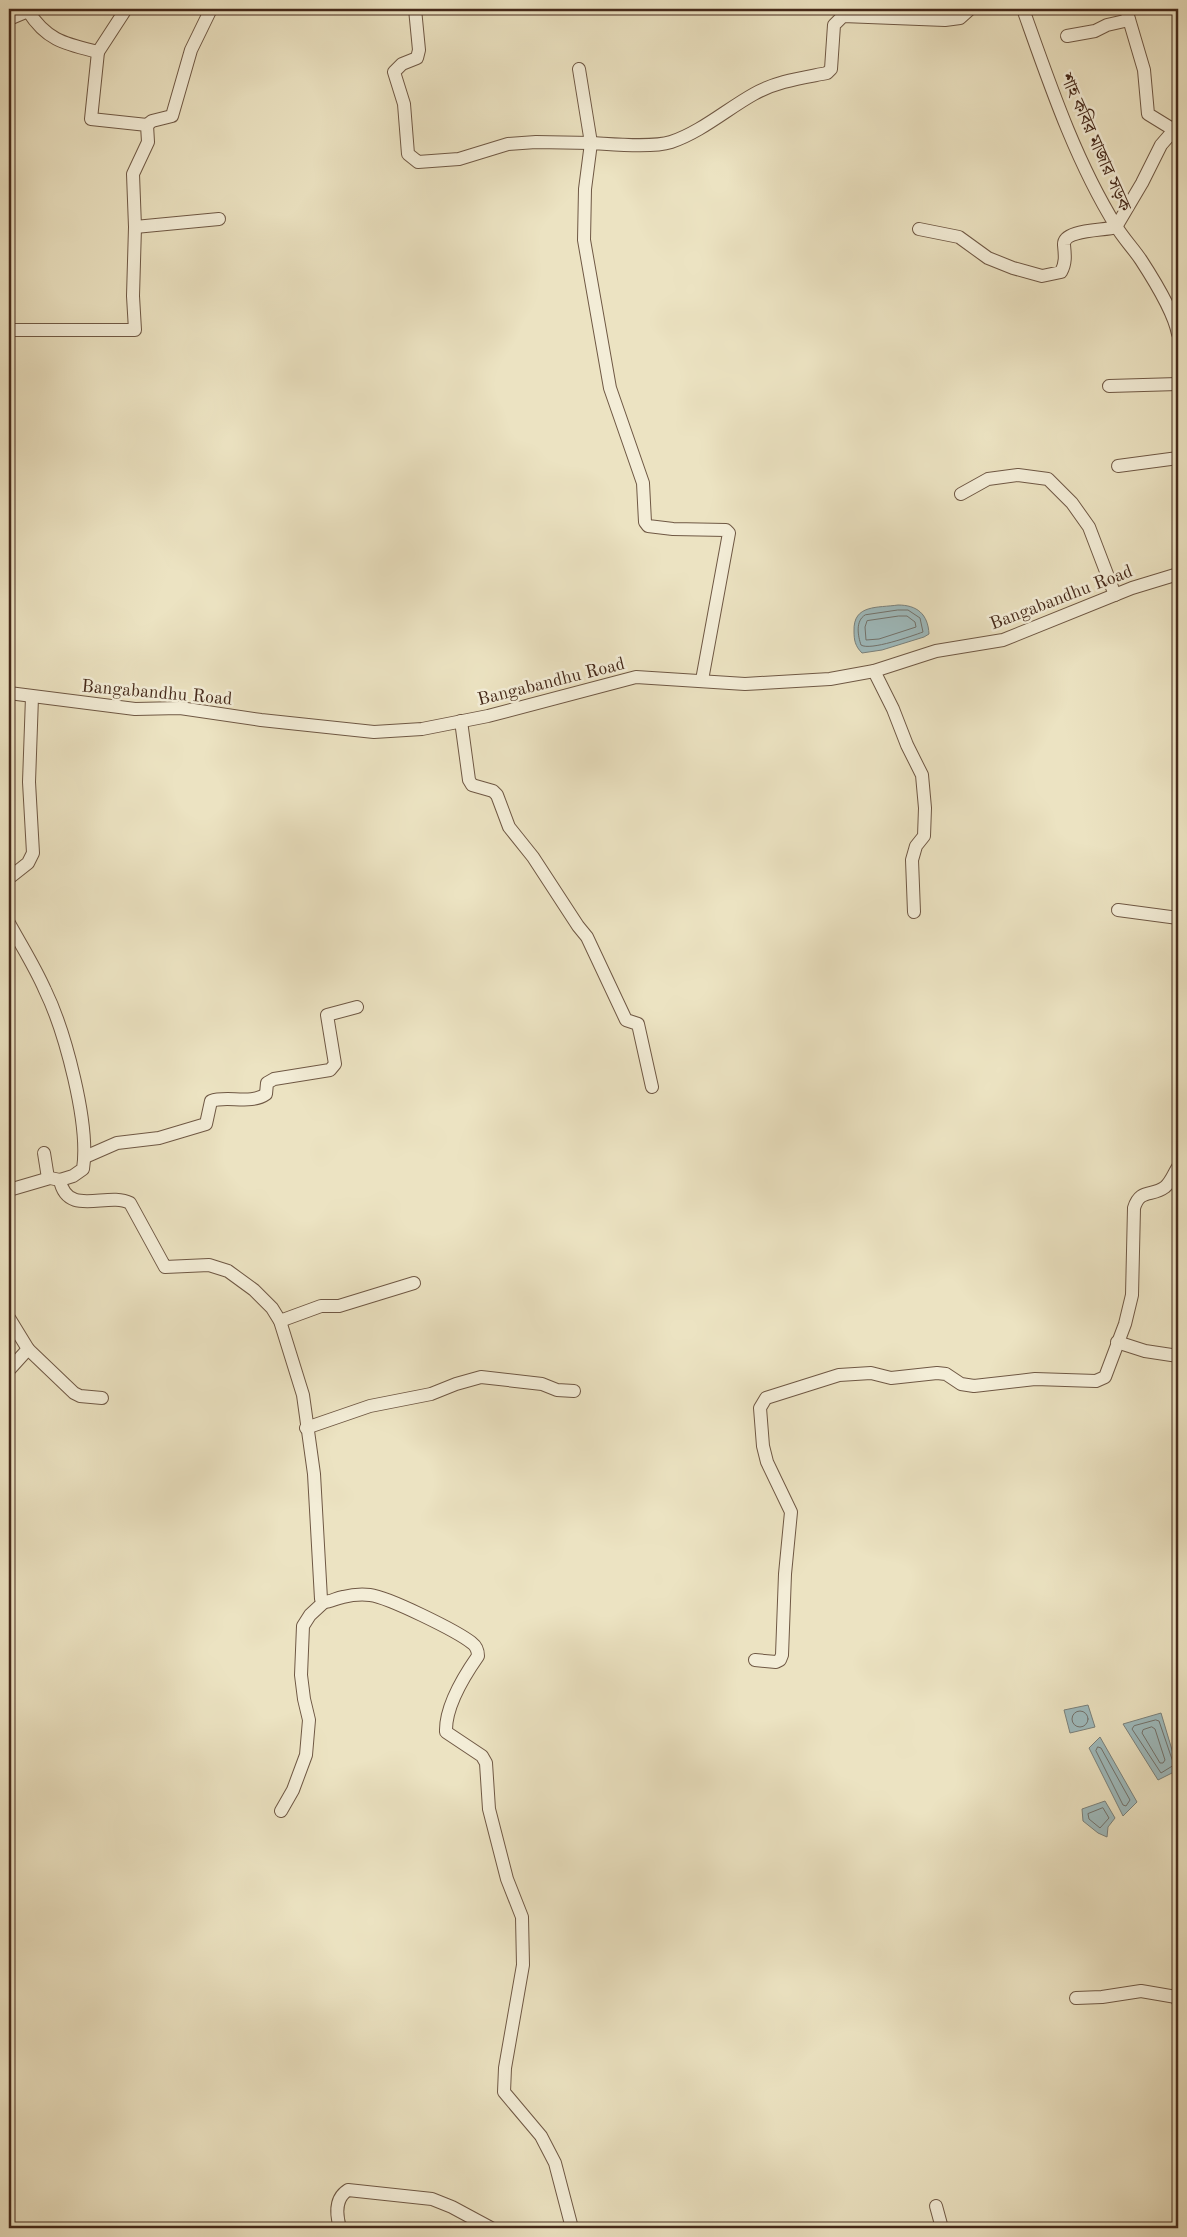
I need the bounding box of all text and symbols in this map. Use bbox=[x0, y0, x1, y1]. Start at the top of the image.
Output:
street label: শাহ কবির মাজার সড়ক bbox=[1056, 69, 1136, 215]
street label: Bangabandhu Road bbox=[987, 562, 1135, 633]
street label: Bangabandhu Road bbox=[476, 655, 627, 709]
street label: Bangabandhu Road bbox=[81, 677, 233, 709]

